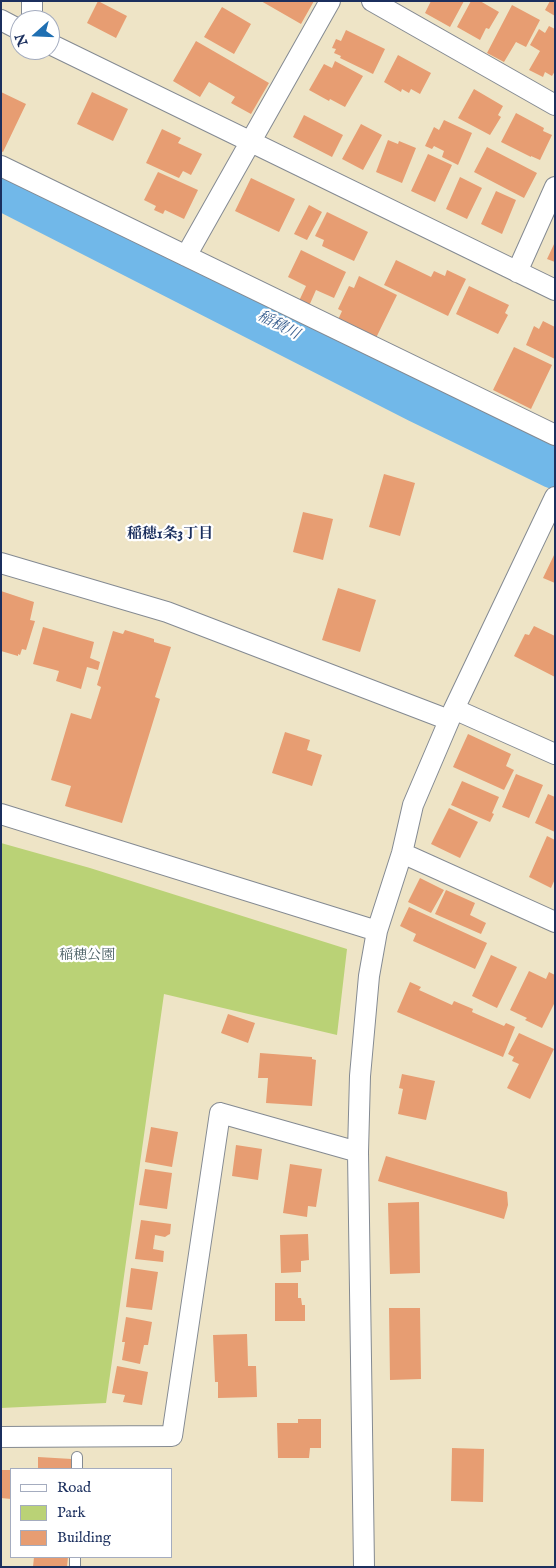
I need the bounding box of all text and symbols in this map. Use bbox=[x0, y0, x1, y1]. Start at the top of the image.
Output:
north arrow bbox=[10, 10, 60, 60]
text: N bbox=[11, 31, 32, 49]
water label: 稲積川 bbox=[254, 308, 302, 344]
district label: 稲穂1条3丁目 bbox=[127, 526, 213, 544]
park label: 稲穂公園 bbox=[59, 948, 115, 964]
legend bbox=[10, 1468, 172, 1558]
text: Road bbox=[57, 1478, 91, 1497]
text: Park bbox=[57, 1503, 86, 1522]
text: Building bbox=[57, 1528, 111, 1547]

